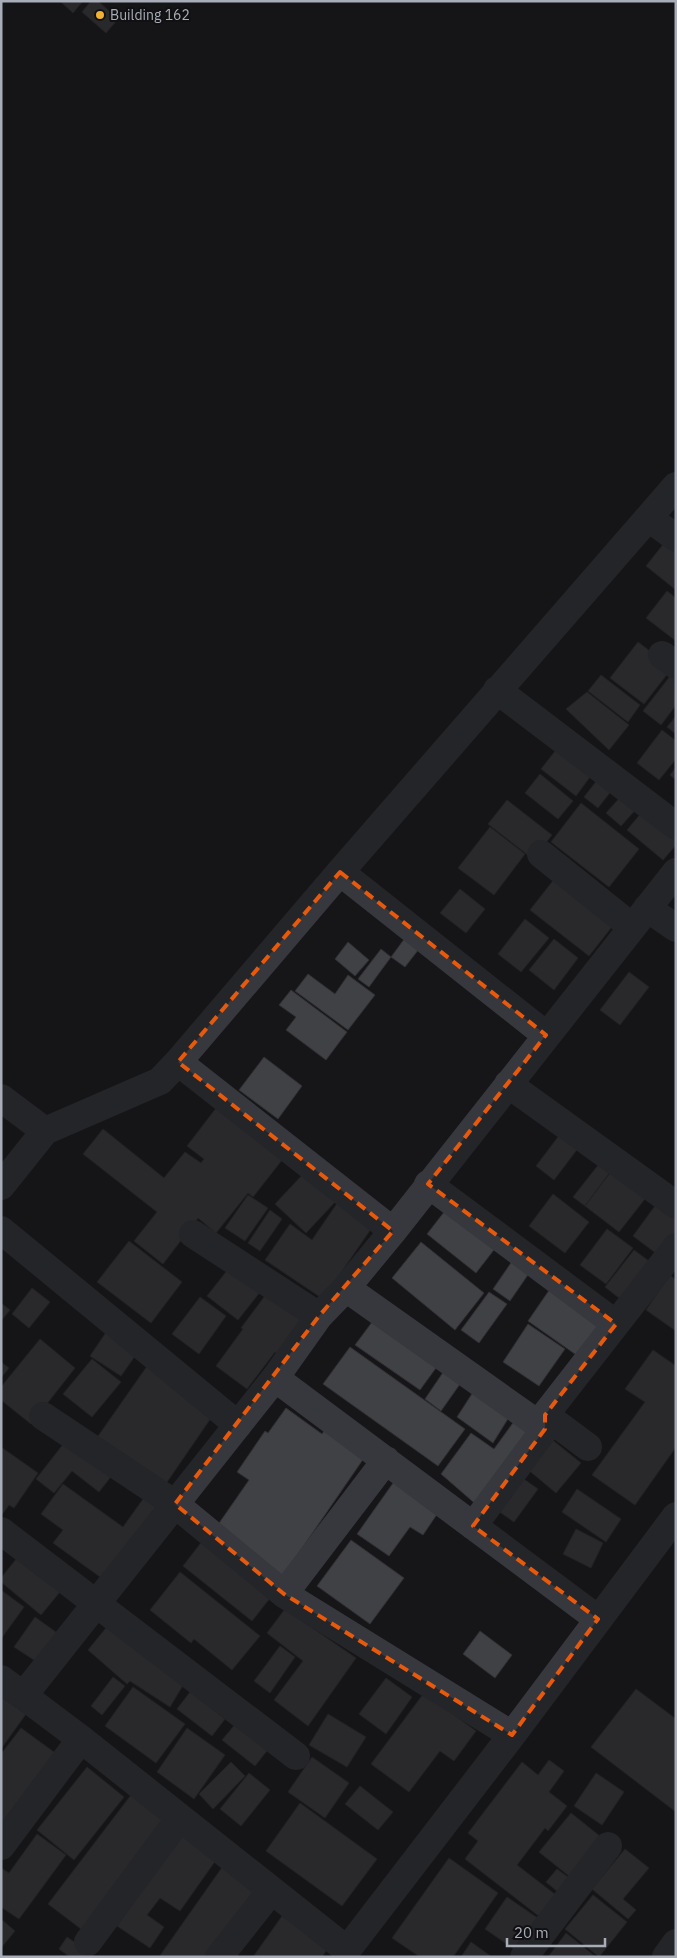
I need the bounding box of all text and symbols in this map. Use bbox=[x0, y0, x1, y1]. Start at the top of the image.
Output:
place label: Building 162 bbox=[110, 6, 190, 24]
marker: Building 162 bbox=[94, 9, 106, 21]
scale bar bbox=[507, 1916, 604, 1948]
text: 20 m bbox=[514, 1923, 549, 1942]

